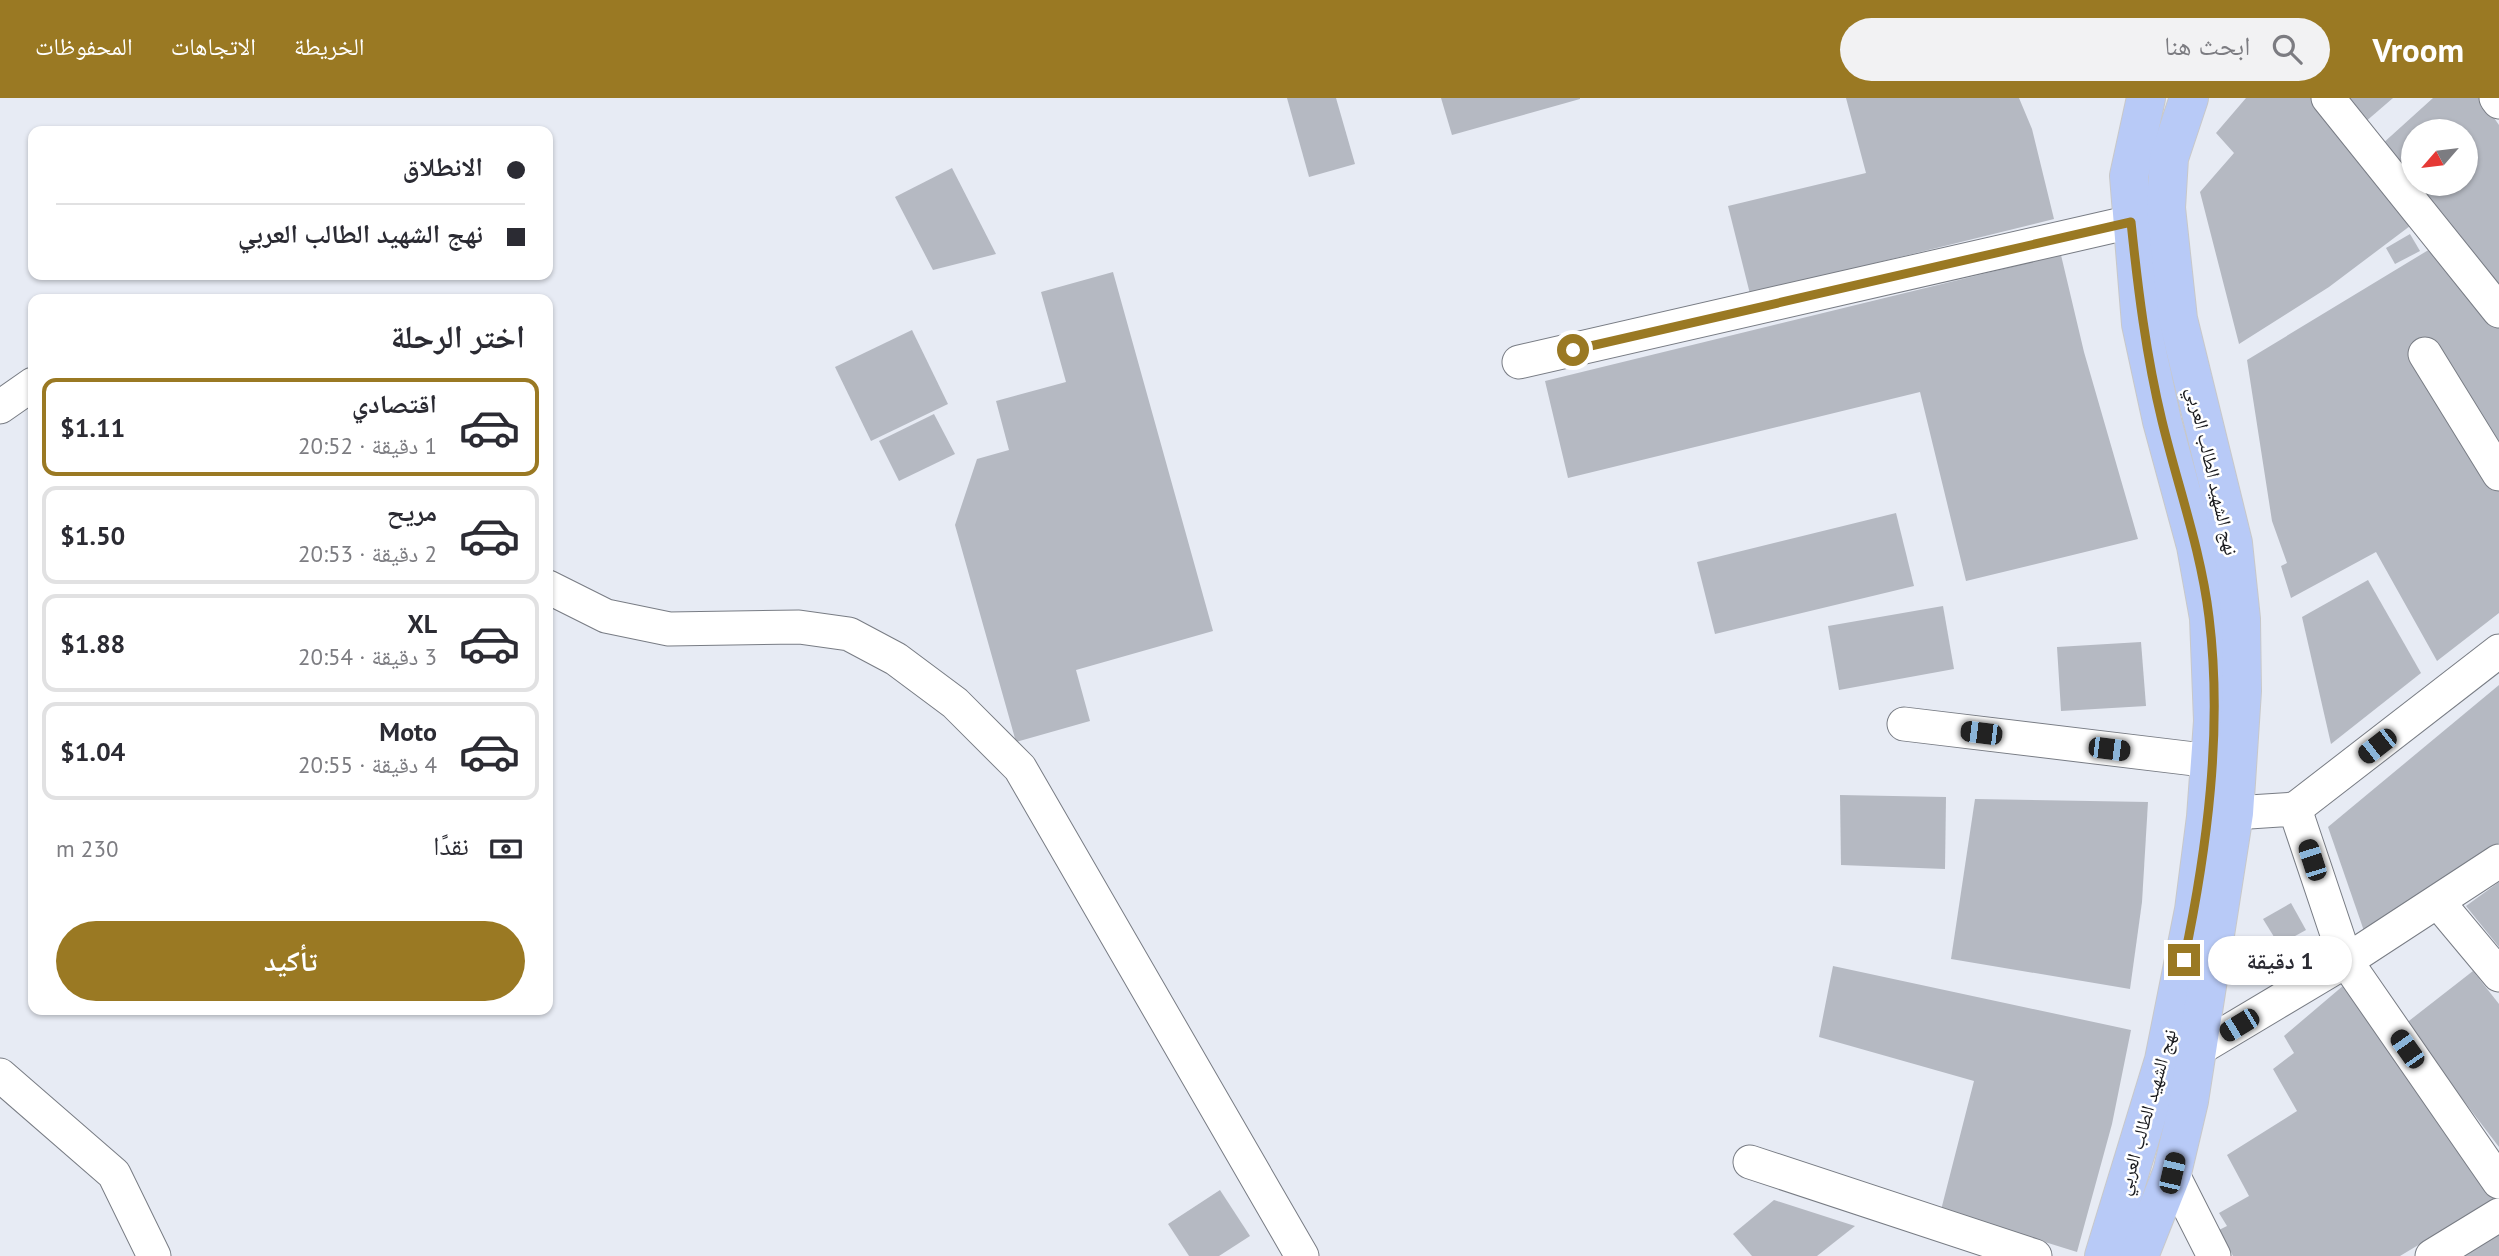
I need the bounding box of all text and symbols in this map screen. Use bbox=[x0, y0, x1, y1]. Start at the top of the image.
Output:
search box bbox=[1840, 18, 2330, 81]
text: Vroom bbox=[2372, 28, 2464, 71]
text: ابحث هنا bbox=[2164, 29, 2250, 62]
icon: search bbox=[2268, 30, 2306, 68]
text: المحفوظات bbox=[35, 31, 133, 62]
text: الاتجاهات bbox=[171, 31, 256, 62]
text: الخريطة bbox=[294, 31, 365, 62]
north arrow bbox=[2401, 119, 2478, 196]
map controls bbox=[2401, 119, 2478, 196]
text: الانطلاق bbox=[403, 150, 483, 183]
text: نهج الشهيد الطالب العربي bbox=[238, 217, 483, 250]
text: اختر الرحلة bbox=[391, 315, 525, 357]
route start bbox=[1557, 334, 1589, 366]
street label: نهج الشهيد الطالب العربي bbox=[2178, 385, 2244, 558]
text: اقتصادي bbox=[352, 387, 437, 420]
icon: car bbox=[458, 396, 521, 459]
text: $1.11 bbox=[60, 411, 125, 444]
text: 1 دقيقة · 20:52 bbox=[298, 431, 437, 460]
text: مريح bbox=[387, 495, 437, 528]
icon: car bbox=[458, 504, 521, 567]
text: $1.50 bbox=[60, 519, 125, 552]
text: 2 دقيقة · 20:53 bbox=[298, 539, 437, 568]
text: XL bbox=[407, 607, 437, 640]
icon: car bbox=[458, 612, 521, 675]
text: $1.88 bbox=[60, 627, 125, 660]
text: 3 دقيقة · 20:54 bbox=[298, 642, 437, 671]
text: Moto bbox=[379, 715, 437, 748]
icon: car bbox=[458, 720, 521, 783]
car bbox=[1959, 720, 2004, 746]
car bbox=[2354, 725, 2401, 767]
text: $1.04 bbox=[60, 735, 125, 768]
car bbox=[2087, 736, 2132, 762]
text: 4 دقيقة · 20:55 bbox=[298, 750, 437, 779]
text: نقدًا bbox=[433, 829, 469, 862]
icon: cash bbox=[487, 830, 525, 868]
text: 230 m bbox=[56, 834, 118, 863]
car bbox=[2296, 837, 2329, 883]
button: تأكيد bbox=[56, 921, 525, 1001]
callout: 1 دقيقة bbox=[2208, 936, 2352, 984]
route end bbox=[2168, 944, 2200, 976]
text: 1 دقيقة bbox=[2246, 946, 2314, 975]
car bbox=[2216, 1005, 2263, 1045]
street label: نهج الشهيد الطالب العربي bbox=[2111, 1026, 2185, 1199]
car bbox=[2387, 1026, 2428, 1072]
car bbox=[2158, 1150, 2187, 1196]

